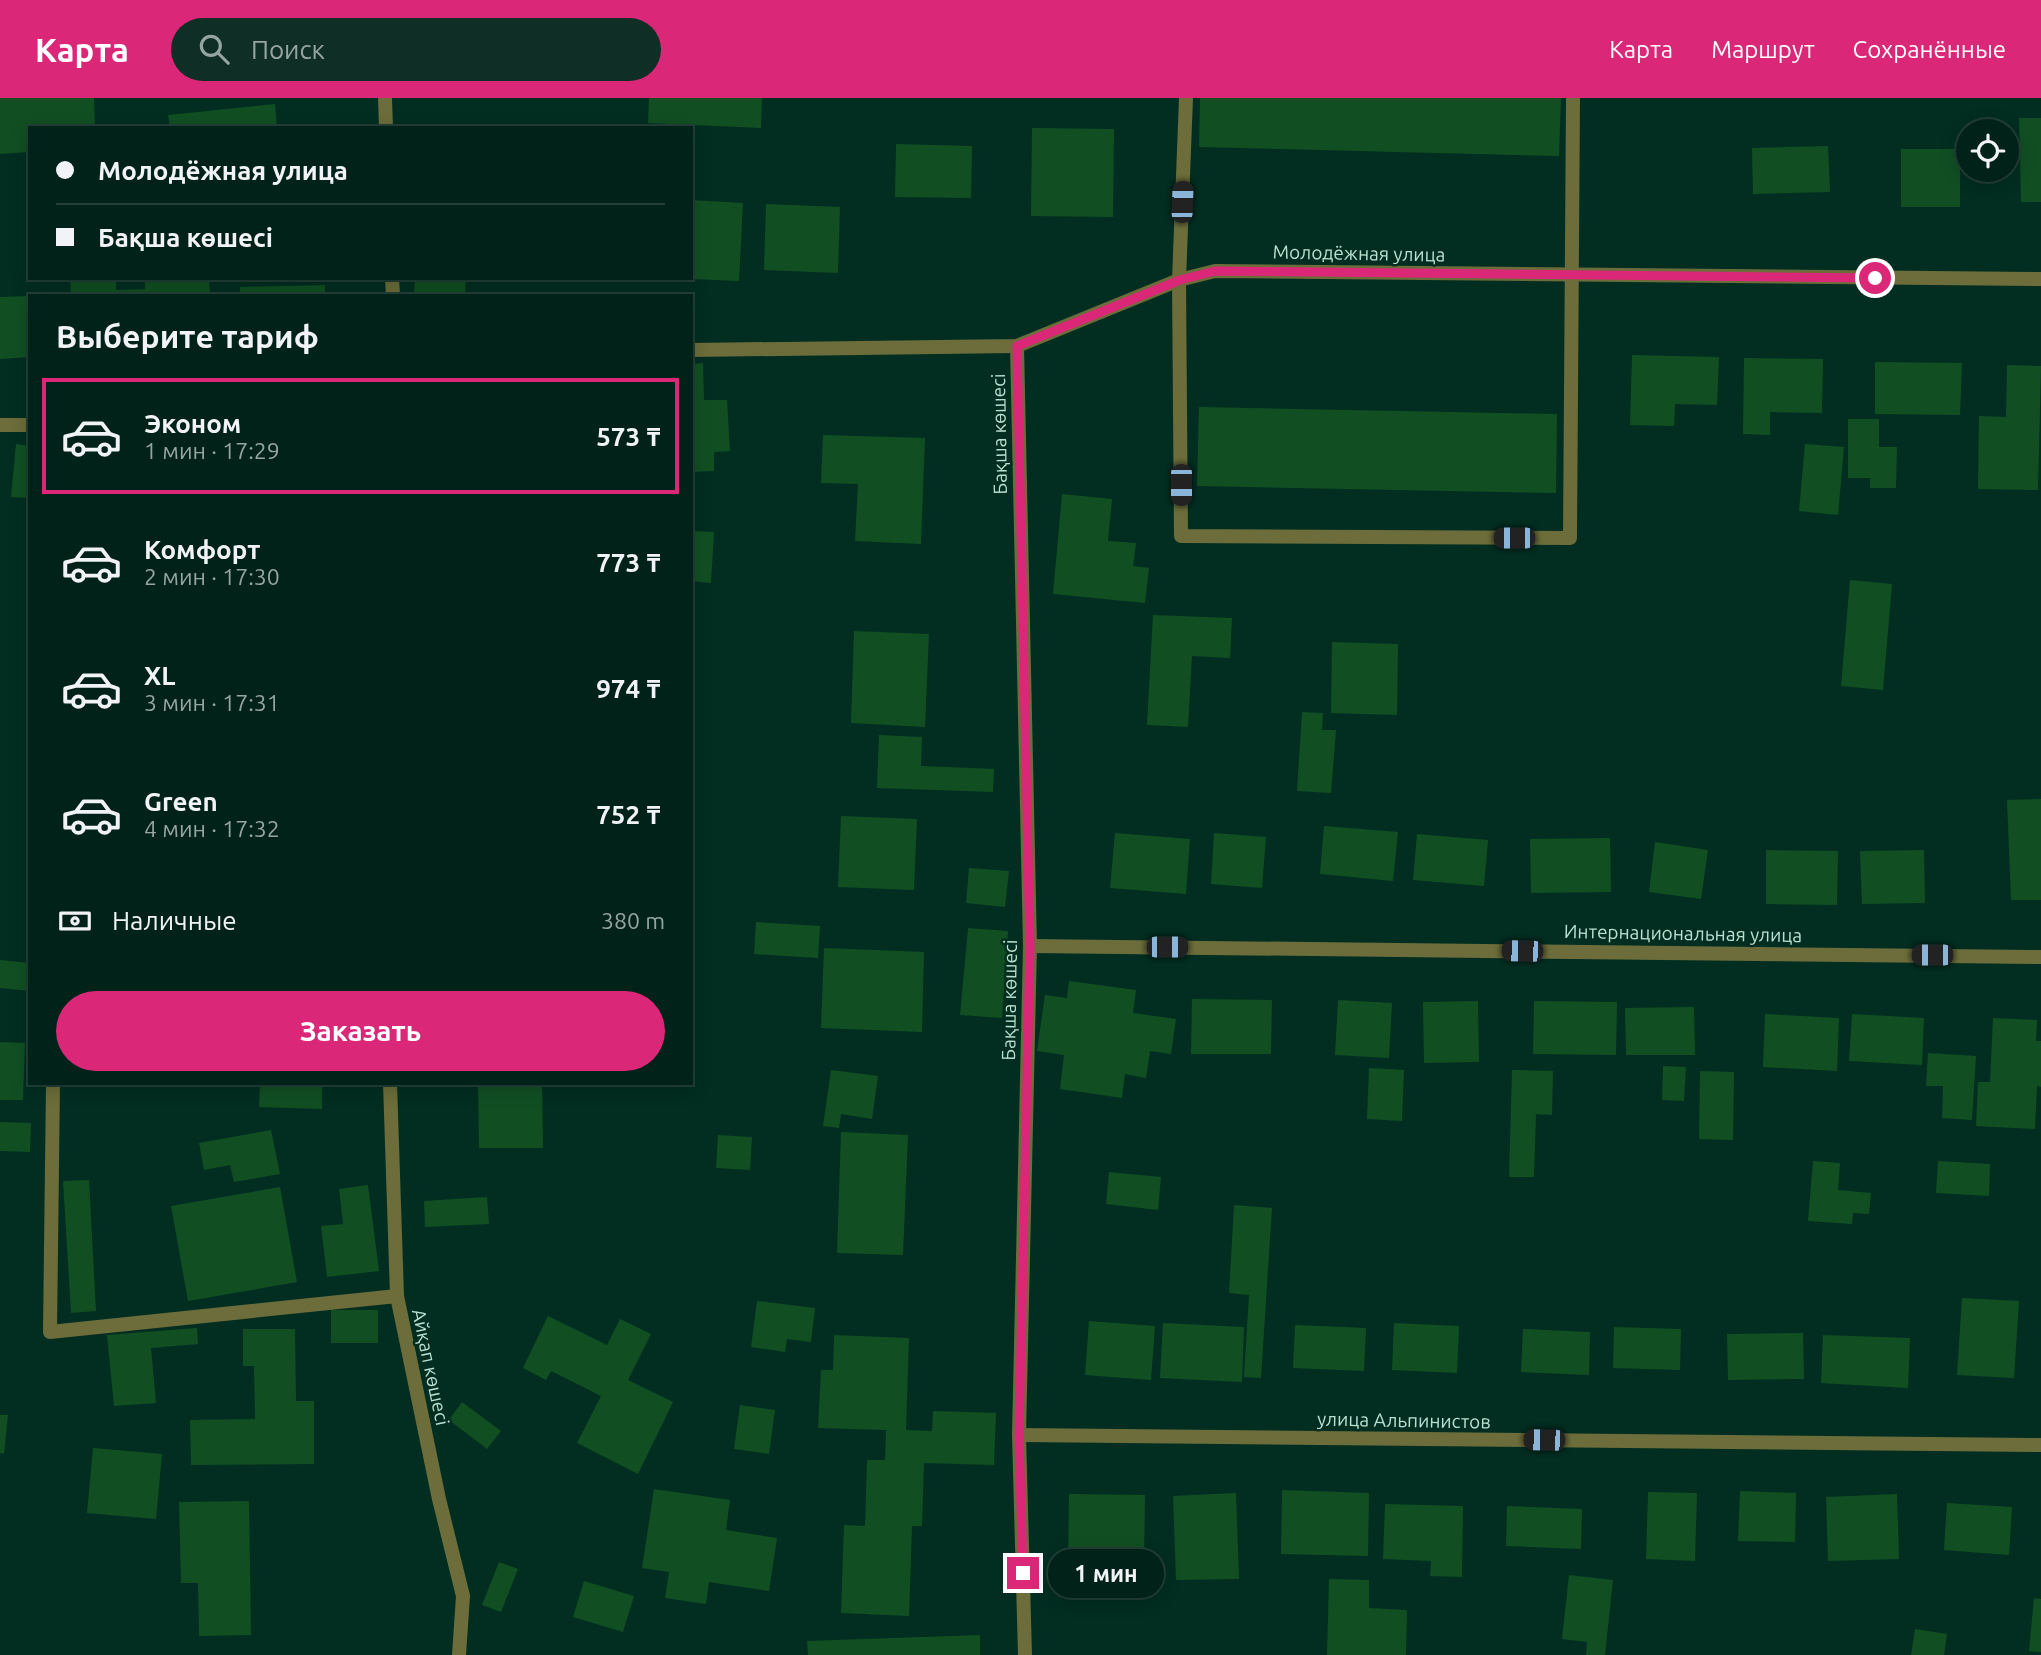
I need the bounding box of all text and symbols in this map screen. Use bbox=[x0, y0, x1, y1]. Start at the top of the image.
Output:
search box bbox=[171, 18, 661, 81]
icon: search bbox=[195, 30, 233, 68]
text: Карта bbox=[35, 31, 129, 68]
text: Поиск bbox=[251, 35, 325, 64]
text: Карта bbox=[1609, 36, 1673, 63]
text: Маршрут bbox=[1711, 36, 1815, 63]
text: Сохранённые bbox=[1853, 36, 2006, 63]
map controls bbox=[1956, 119, 2019, 182]
button: locate bbox=[1956, 119, 2019, 182]
text: Молодёжная улица bbox=[98, 156, 348, 185]
car bbox=[1171, 181, 1194, 223]
text: Бақша көшесі bbox=[98, 223, 273, 252]
street label: Молодёжная улица bbox=[1272, 240, 1446, 266]
route start bbox=[1859, 262, 1891, 294]
text: Выберите тариф bbox=[56, 318, 319, 354]
street label: Бақша көшесі bbox=[987, 373, 1011, 495]
icon: car bbox=[60, 405, 123, 468]
text: Эконом bbox=[144, 409, 241, 438]
text: 573 ₸ bbox=[596, 422, 661, 451]
text: 1 мин · 17:29 bbox=[144, 438, 280, 463]
car bbox=[1171, 464, 1192, 506]
car bbox=[1494, 528, 1536, 549]
icon: car bbox=[60, 531, 123, 594]
text: Комфорт bbox=[144, 535, 260, 564]
text: 773 ₸ bbox=[596, 548, 661, 577]
text: 2 мин · 17:30 bbox=[144, 564, 280, 589]
icon: car bbox=[60, 657, 123, 720]
text: XL bbox=[144, 661, 175, 690]
text: 974 ₸ bbox=[596, 674, 661, 703]
text: 3 мин · 17:31 bbox=[144, 690, 280, 715]
icon: car bbox=[60, 783, 123, 846]
text: Green bbox=[144, 787, 218, 816]
text: 752 ₸ bbox=[596, 800, 661, 829]
text: 4 мин · 17:32 bbox=[144, 816, 280, 841]
icon: cash bbox=[56, 902, 94, 940]
text: Наличные bbox=[112, 906, 237, 935]
text: 380 m bbox=[601, 908, 665, 933]
street label: Интернациональная улица bbox=[1564, 920, 1802, 946]
car bbox=[1147, 937, 1189, 958]
street label: Бақша көшесі bbox=[997, 939, 1021, 1061]
car bbox=[1501, 940, 1544, 962]
car bbox=[1912, 945, 1954, 966]
button: Заказать bbox=[56, 991, 665, 1071]
street label: Айқап көшесі bbox=[408, 1307, 454, 1427]
street label: улица Альпинистов bbox=[1317, 1407, 1491, 1433]
car bbox=[1523, 1429, 1566, 1451]
callout: 1 мин bbox=[1048, 1548, 1163, 1598]
route end bbox=[1007, 1557, 1039, 1589]
text: 1 мин bbox=[1074, 1561, 1138, 1586]

